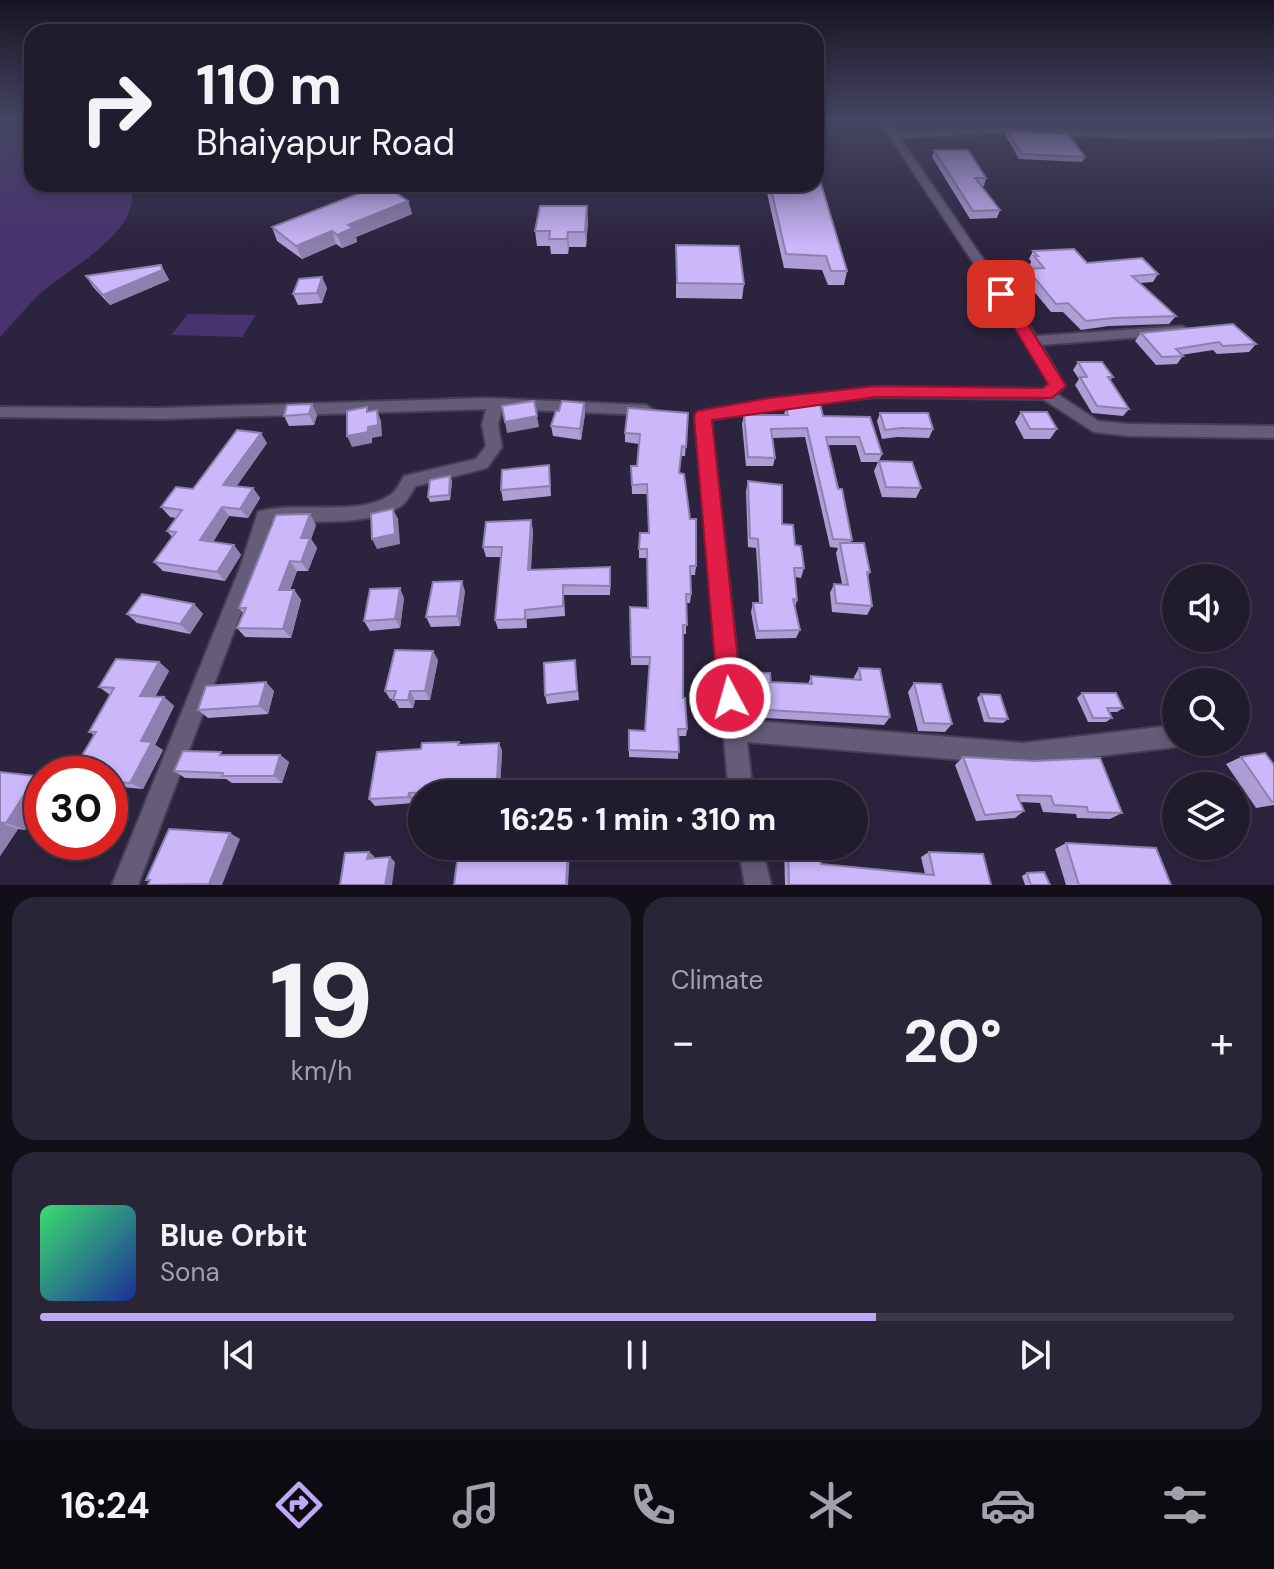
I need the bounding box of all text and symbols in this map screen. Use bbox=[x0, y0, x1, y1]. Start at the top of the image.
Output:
text: 110 m bbox=[196, 48, 342, 121]
icon: right bbox=[64, 56, 168, 160]
text: Bhaiyapur Road bbox=[196, 119, 455, 166]
pin bbox=[967, 260, 1035, 328]
icon: arrive bbox=[979, 272, 1023, 316]
map controls bbox=[1162, 564, 1250, 860]
button: sound bbox=[1162, 564, 1250, 652]
position arrow bbox=[688, 656, 772, 740]
button: search bbox=[1162, 668, 1250, 756]
speed limit sign: 30 bbox=[24, 756, 128, 860]
button: layers bbox=[1162, 772, 1250, 860]
text: 16:25 · 1 min · 310 m bbox=[500, 800, 776, 839]
text: 19 bbox=[270, 934, 373, 1069]
text: Climate bbox=[671, 963, 763, 997]
text: 20° bbox=[903, 1002, 1002, 1081]
text: − bbox=[671, 1013, 695, 1071]
text: + bbox=[1210, 1013, 1234, 1071]
text: km/h bbox=[291, 1054, 352, 1088]
text: Blue Orbit bbox=[160, 1216, 307, 1255]
text: Sona bbox=[160, 1255, 220, 1289]
icon: previous bbox=[217, 1333, 261, 1377]
icon: pause bbox=[615, 1333, 659, 1377]
icon: next bbox=[1013, 1333, 1057, 1377]
icon: directions bbox=[271, 1477, 327, 1533]
icon: music bbox=[448, 1477, 504, 1533]
icon: phone bbox=[625, 1477, 681, 1533]
icon: climate bbox=[803, 1477, 859, 1533]
icon: car bbox=[980, 1477, 1036, 1533]
icon: filters bbox=[1157, 1477, 1213, 1533]
text: 16:24 bbox=[61, 1482, 150, 1529]

